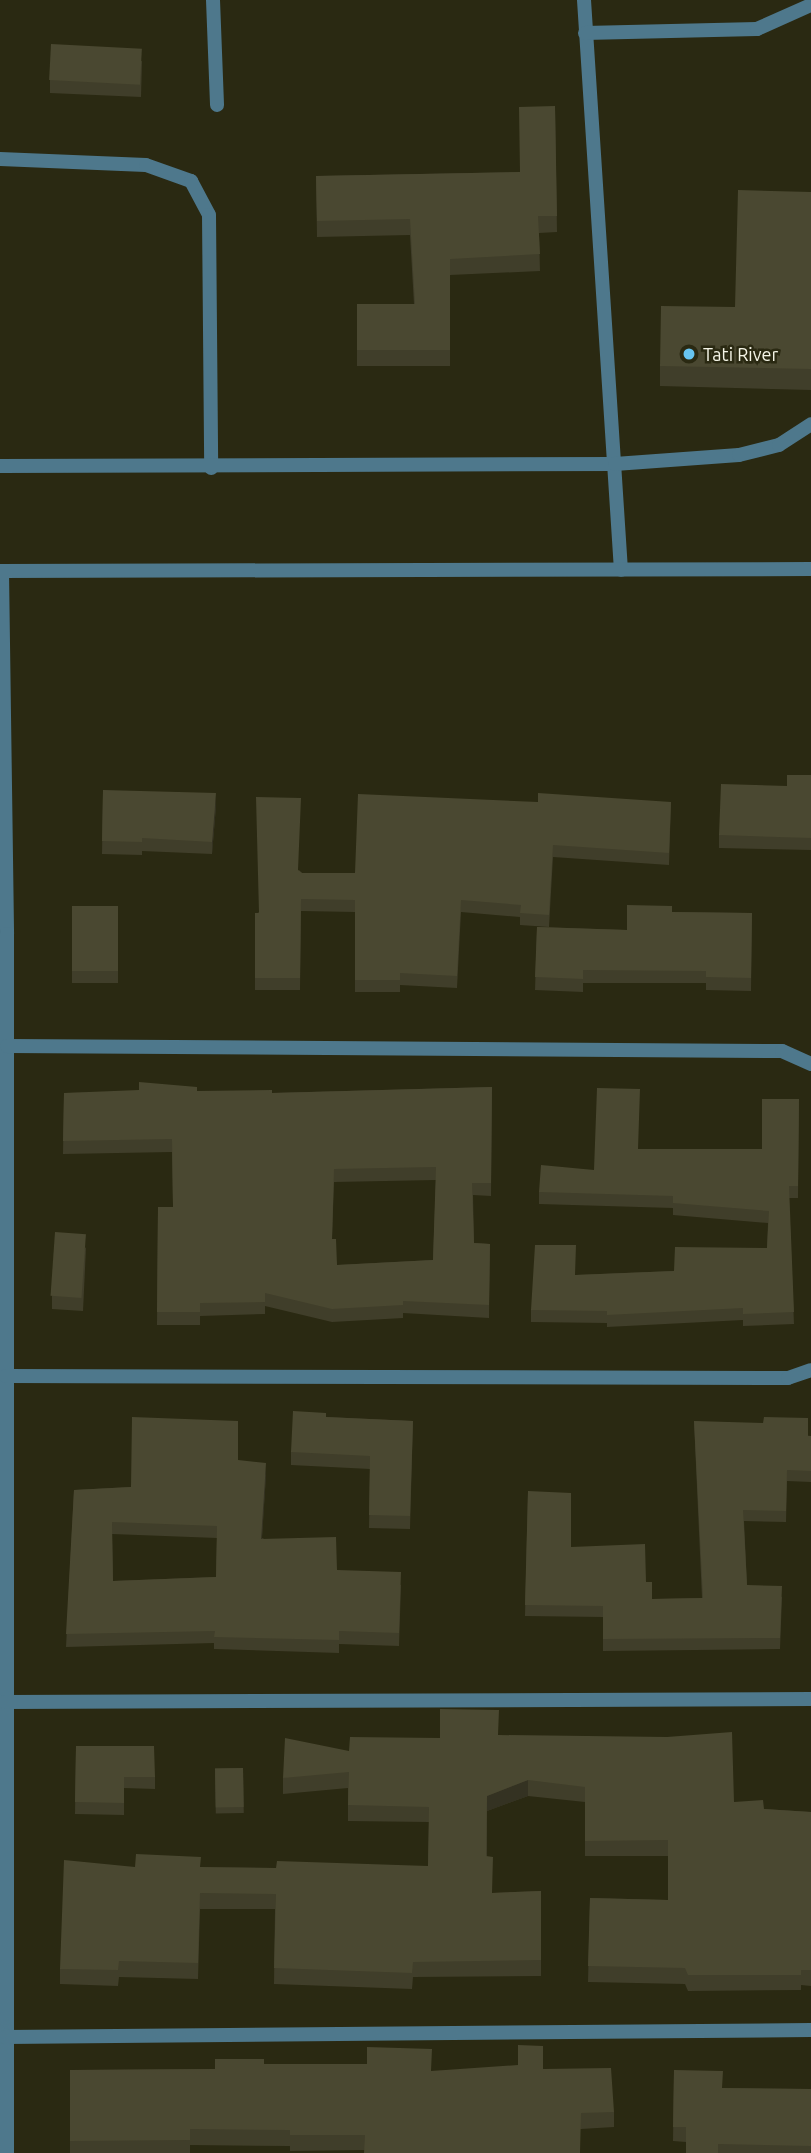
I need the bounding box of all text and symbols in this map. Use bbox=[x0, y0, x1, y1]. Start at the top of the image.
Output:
place label: Tati River bbox=[703, 343, 778, 365]
marker: Tati River bbox=[681, 346, 697, 362]

